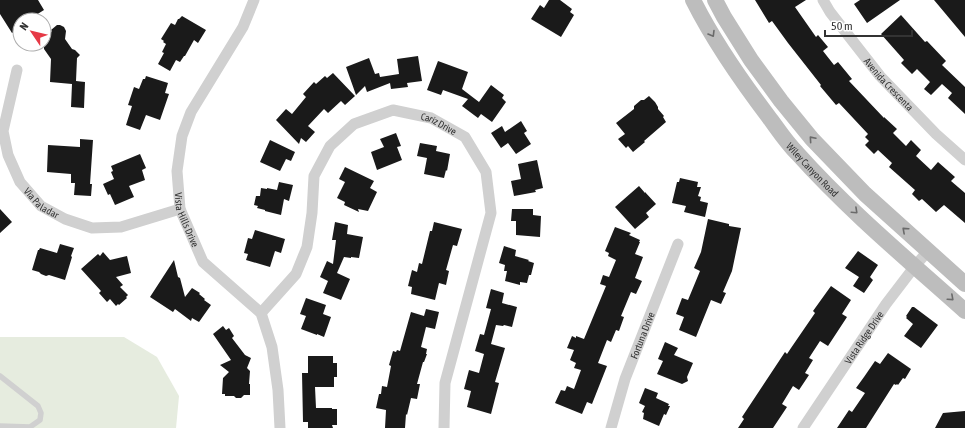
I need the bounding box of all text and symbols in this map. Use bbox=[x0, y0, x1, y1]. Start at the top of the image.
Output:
north arrow bbox=[12, 12, 52, 52]
scale bar bbox=[825, 12, 912, 38]
text: 50 m bbox=[831, 19, 853, 33]
text: N bbox=[17, 20, 31, 32]
one-way arrow bbox=[708, 30, 715, 37]
street label: Avenida Crescenta bbox=[862, 55, 916, 113]
street label: Cariz Drive bbox=[420, 111, 459, 137]
one-way arrow bbox=[810, 136, 817, 143]
street label: Wiley Canyon Road bbox=[784, 140, 841, 199]
street label: Via Paladar bbox=[22, 185, 62, 221]
street label: Vista Hills Drive bbox=[173, 192, 201, 249]
one-way arrow bbox=[850, 206, 857, 213]
one-way arrow bbox=[902, 227, 909, 234]
one-way arrow bbox=[946, 294, 954, 301]
street label: Vista Ridge Drive bbox=[842, 309, 885, 366]
street label: Fortuna Drive bbox=[628, 310, 657, 360]

